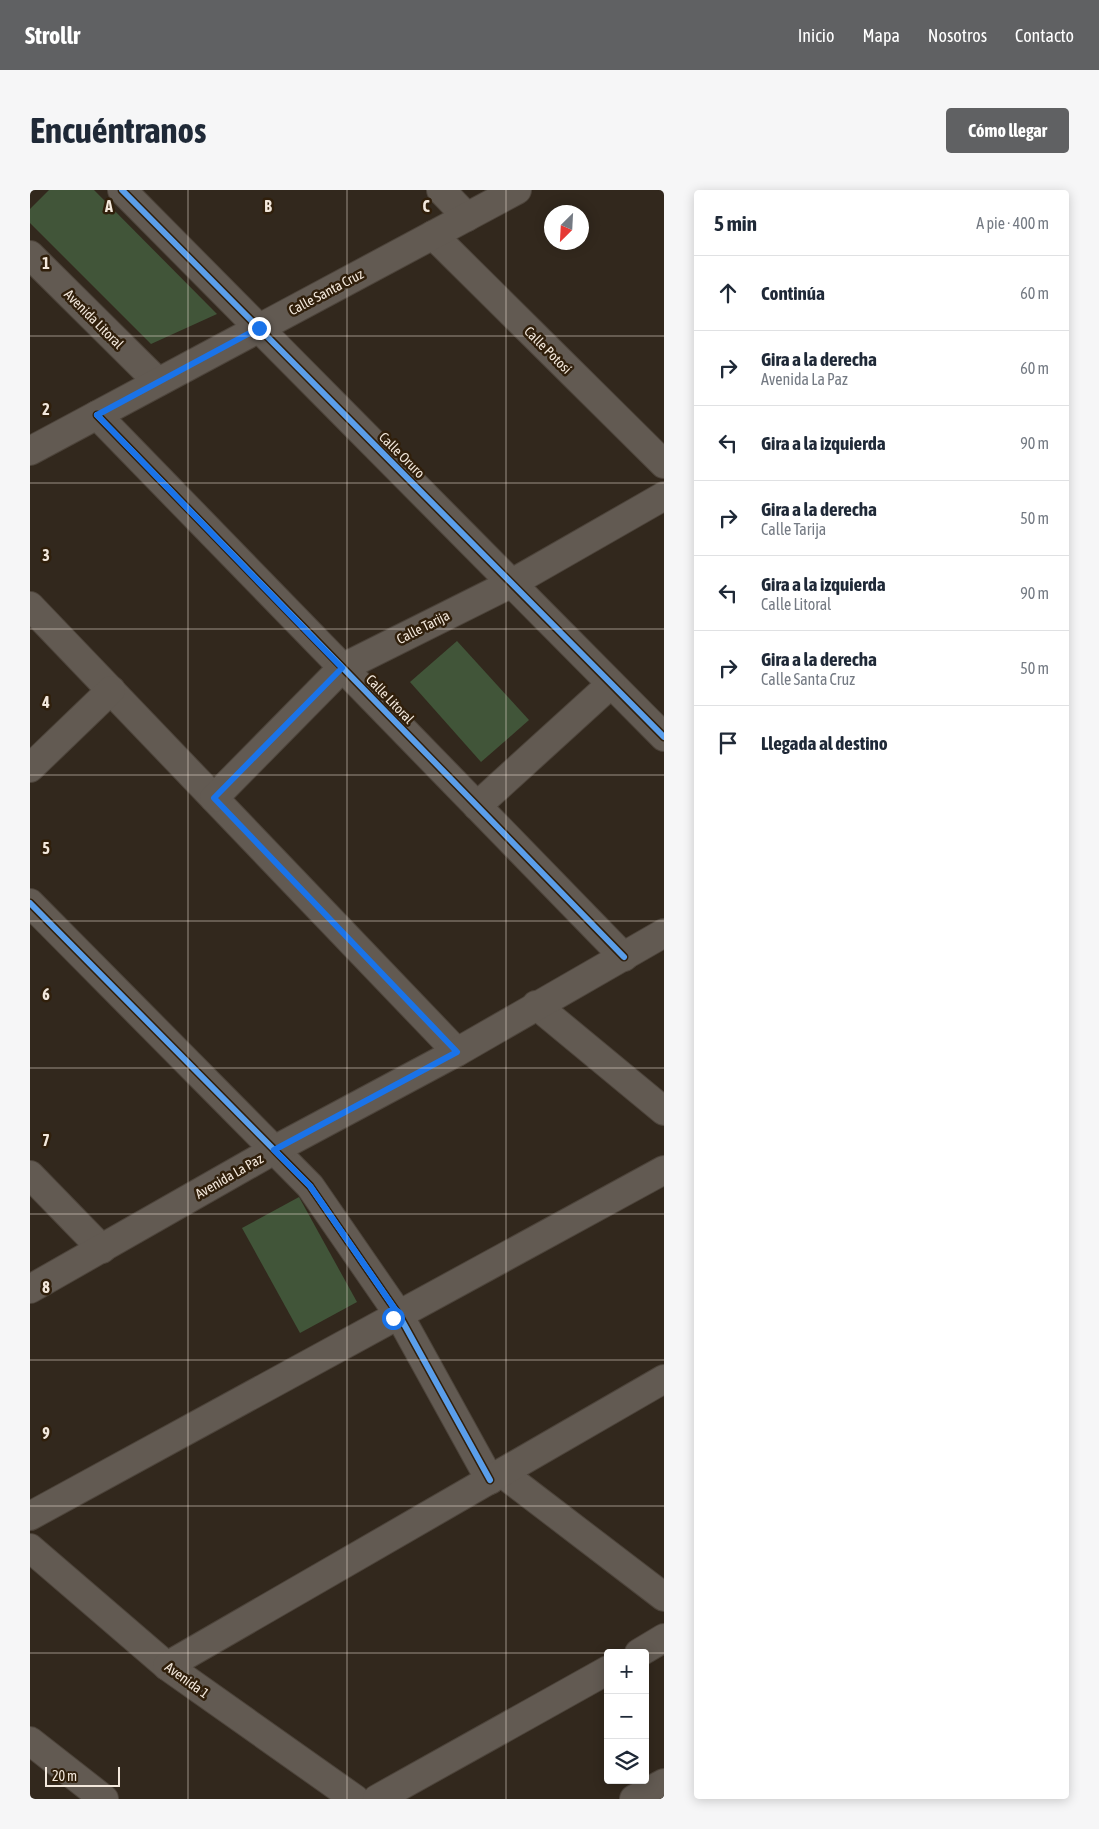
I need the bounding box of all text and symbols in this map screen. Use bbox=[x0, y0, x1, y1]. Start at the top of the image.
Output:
text: Strollr bbox=[25, 22, 80, 49]
text: Inicio bbox=[798, 25, 834, 46]
text: Mapa bbox=[862, 25, 900, 46]
text: Nosotros bbox=[928, 25, 987, 46]
text: Contacto bbox=[1015, 25, 1074, 46]
button: Cómo llegar bbox=[946, 108, 1069, 153]
text: Encuéntranos bbox=[30, 110, 206, 150]
text: A bbox=[104, 197, 113, 215]
text: B bbox=[264, 197, 272, 215]
text: C bbox=[422, 197, 430, 215]
north arrow bbox=[544, 205, 589, 250]
text: 5 min bbox=[714, 211, 757, 235]
text: A pie · 400 m bbox=[976, 214, 1049, 232]
text: 1 bbox=[42, 254, 50, 272]
street label: Calle Santa Cruz bbox=[286, 266, 366, 318]
icon: ahead bbox=[714, 279, 742, 307]
text: Continúa bbox=[761, 282, 825, 304]
text: 60 m bbox=[1020, 284, 1049, 302]
street label: Avenida Litoral bbox=[61, 286, 127, 352]
route end bbox=[248, 317, 271, 340]
street label: Calle Potosi bbox=[521, 323, 575, 377]
text: Gira a la derecha bbox=[761, 348, 877, 370]
icon: right bbox=[714, 354, 742, 382]
text: 60 m bbox=[1020, 359, 1049, 377]
text: Avenida La Paz bbox=[761, 370, 848, 388]
text: 2 bbox=[42, 400, 50, 418]
street label: Calle Oruro bbox=[376, 429, 428, 481]
icon: left bbox=[714, 429, 742, 457]
text: Gira a la izquierda bbox=[761, 432, 886, 454]
text: 90 m bbox=[1020, 434, 1049, 452]
text: Gira a la derecha bbox=[761, 498, 877, 520]
icon: right bbox=[714, 504, 742, 532]
text: 50 m bbox=[1020, 509, 1049, 527]
text: Calle Tarija bbox=[761, 520, 826, 538]
text: 3 bbox=[42, 546, 50, 564]
text: Gira a la izquierda bbox=[761, 573, 886, 595]
icon: left bbox=[714, 579, 742, 607]
text: 90 m bbox=[1020, 584, 1049, 602]
text: Calle Litoral bbox=[761, 595, 831, 613]
street label: Calle Tarija bbox=[394, 607, 452, 647]
text: Gira a la derecha bbox=[761, 648, 877, 670]
icon: right bbox=[714, 654, 742, 682]
text: 50 m bbox=[1020, 659, 1049, 677]
text: Calle Santa Cruz bbox=[761, 670, 855, 688]
street label: Calle Litoral bbox=[363, 671, 417, 727]
text: 4 bbox=[41, 693, 50, 711]
icon: arrive bbox=[714, 729, 742, 757]
text: Llegada al destino bbox=[761, 732, 888, 754]
text: 5 bbox=[42, 839, 50, 857]
text: 6 bbox=[42, 985, 50, 1003]
text: 7 bbox=[42, 1131, 50, 1149]
street label: Avenida La Paz bbox=[192, 1150, 266, 1202]
text: 8 bbox=[42, 1278, 50, 1296]
route start bbox=[382, 1307, 405, 1330]
text: 9 bbox=[42, 1424, 50, 1442]
map controls bbox=[604, 1649, 649, 1784]
button: + bbox=[604, 1649, 649, 1694]
street label: Avenida 1 bbox=[162, 1659, 212, 1701]
button: − bbox=[604, 1694, 649, 1739]
button: layers bbox=[604, 1739, 649, 1784]
scale bar bbox=[45, 1764, 120, 1787]
text: 20 m bbox=[52, 1768, 77, 1784]

